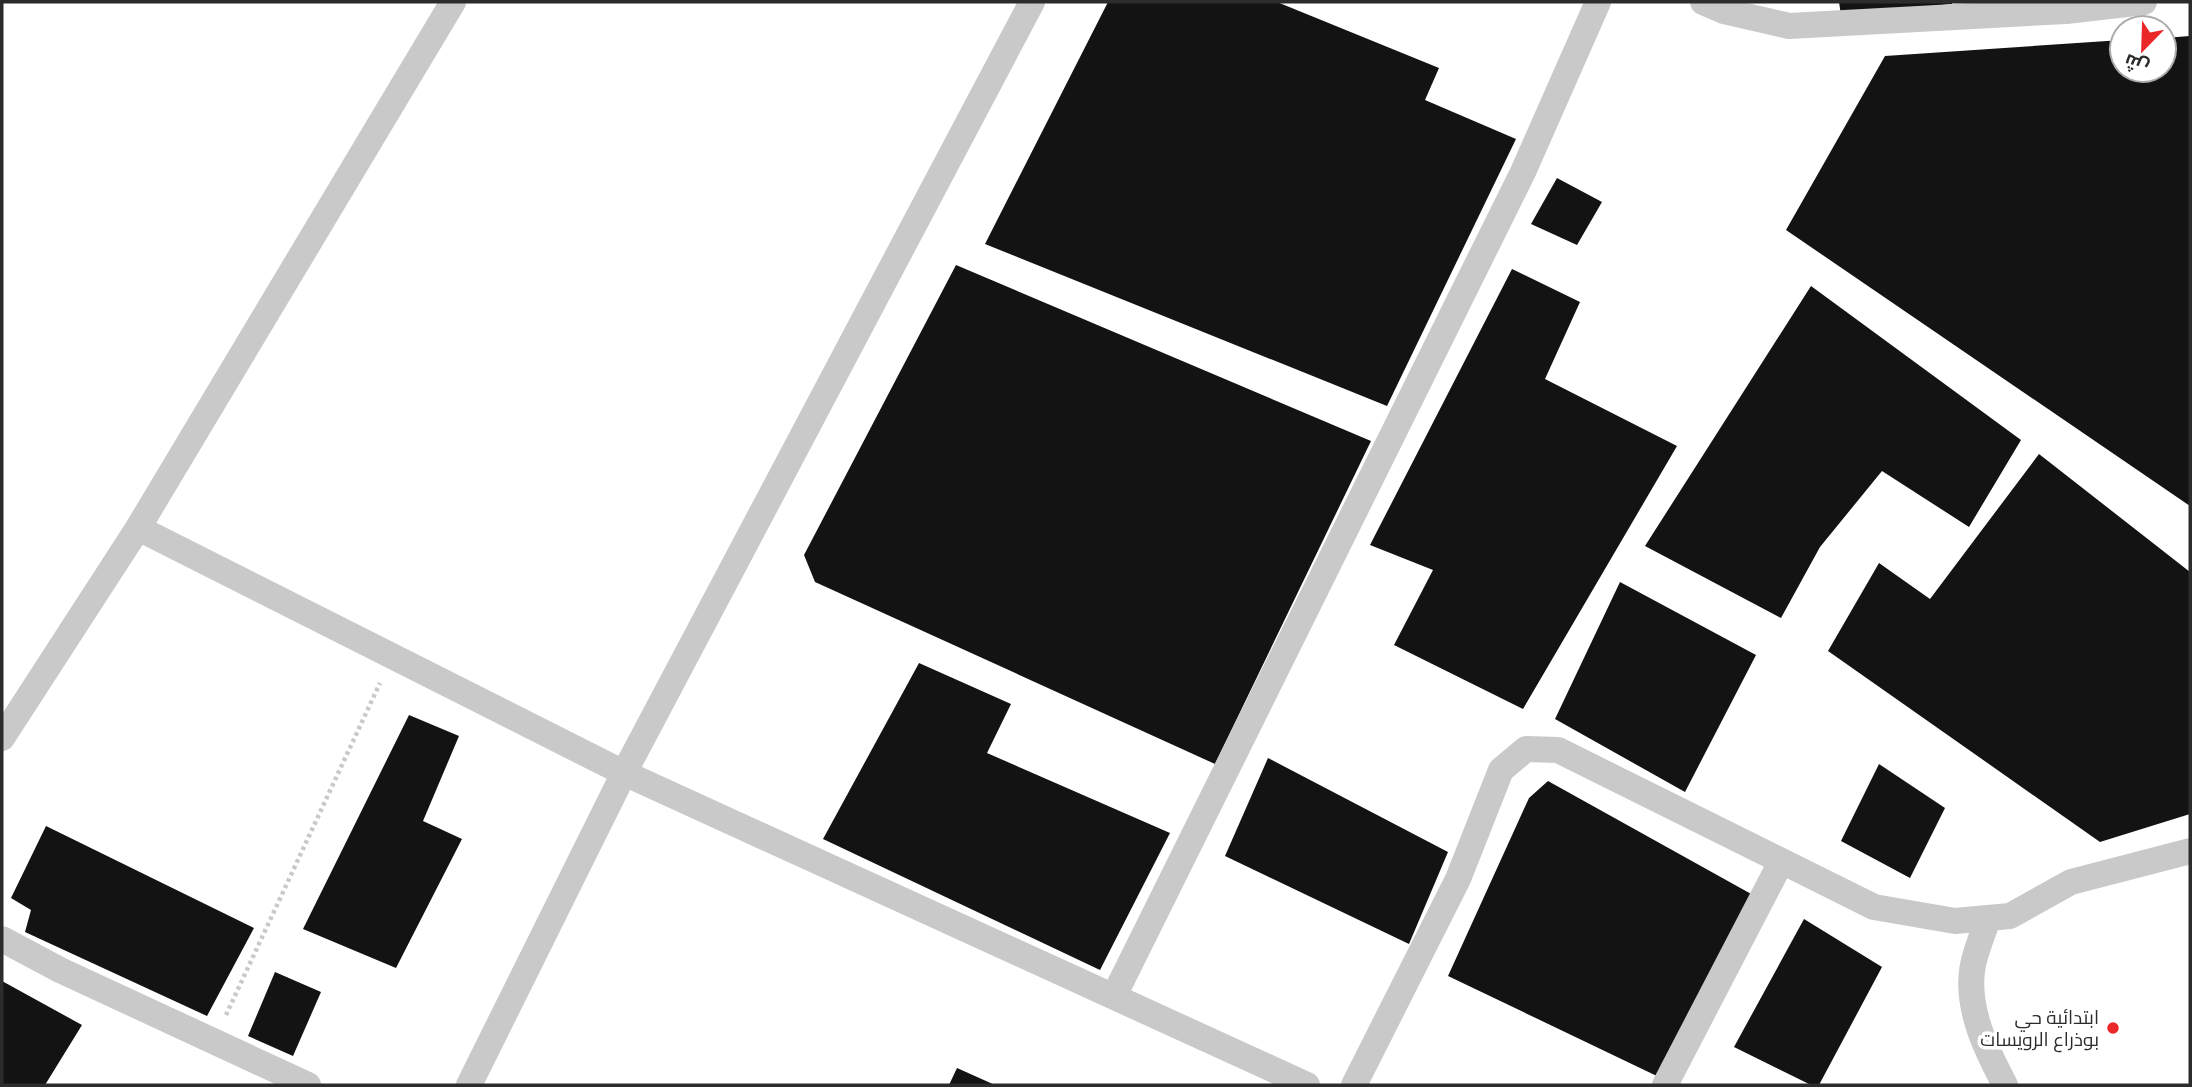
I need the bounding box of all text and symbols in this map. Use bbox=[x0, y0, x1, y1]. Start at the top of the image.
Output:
north arrow bbox=[2108, 14, 2178, 84]
text: ش bbox=[2120, 49, 2152, 80]
place label: ابتدائية حي بوذراع الرويسات bbox=[1980, 1005, 2099, 1053]
marker: ابتدائية حي بوذراع الرويسات bbox=[2105, 1020, 2121, 1036]

